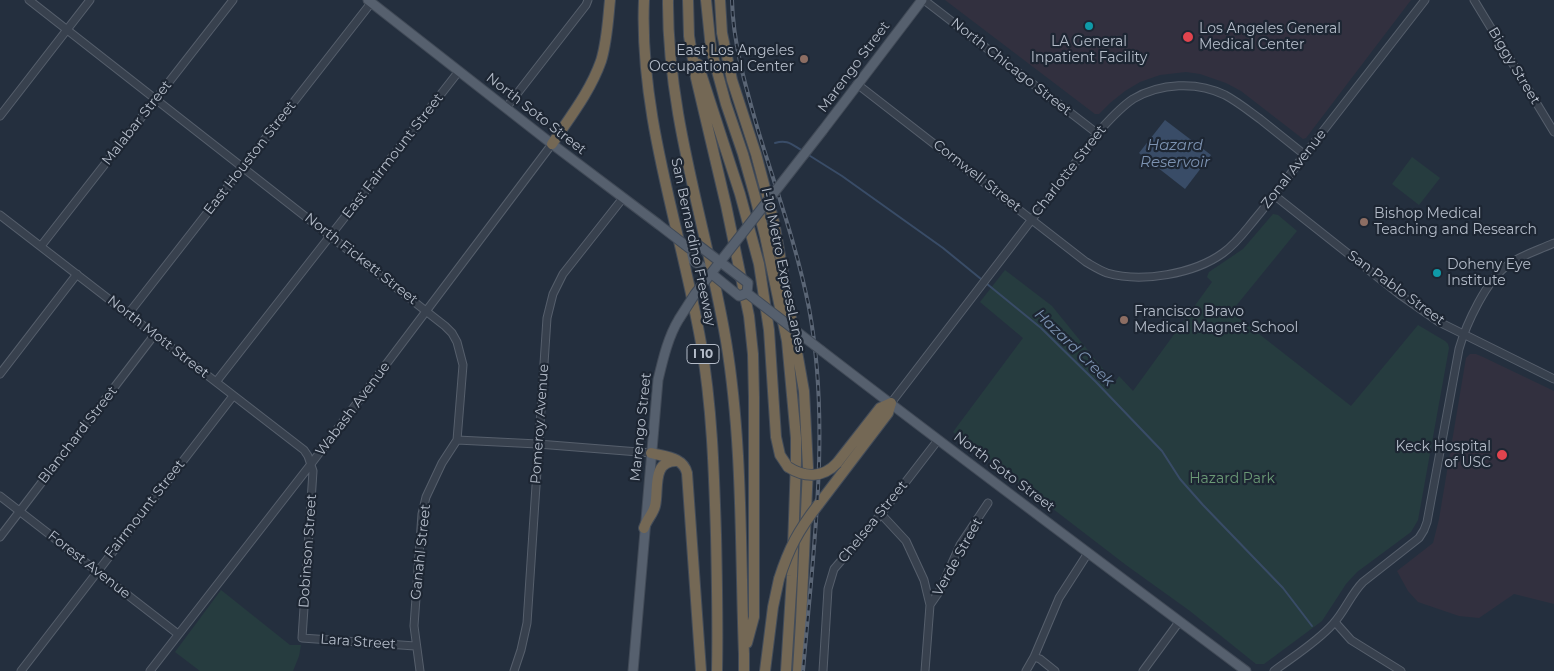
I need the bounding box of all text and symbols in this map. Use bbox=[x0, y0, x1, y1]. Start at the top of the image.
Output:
street label: North Chicago Street bbox=[947, 15, 1075, 119]
street label: Marengo Street bbox=[814, 18, 894, 116]
marker: LA General Inpatient Facility bbox=[1083, 20, 1095, 32]
place label: Los Angeles General Medical Center bbox=[1199, 21, 1341, 54]
street label: Biggy Street bbox=[1484, 24, 1544, 108]
marker: Los Angeles General Medical Center bbox=[1181, 30, 1195, 44]
place label: LA General Inpatient Facility bbox=[1031, 34, 1147, 66]
place label: East Los Angeles Occupational Center bbox=[649, 43, 794, 75]
marker: East Los Angeles Occupational Center bbox=[798, 53, 810, 65]
street label: North Soto Street bbox=[483, 70, 589, 158]
street label: Malabar Street bbox=[99, 77, 175, 169]
street label: East Fairmount Street bbox=[339, 90, 447, 222]
street label: East Houston Street bbox=[200, 98, 300, 218]
street label: Charlotte Street bbox=[1028, 122, 1110, 220]
street label: Zonal Avenue bbox=[1258, 126, 1330, 212]
street label: Cornwell Street bbox=[930, 136, 1024, 216]
water label: Hazard Reservoir bbox=[1140, 137, 1210, 172]
street label: San Bernardino Freeway bbox=[667, 156, 719, 328]
street label: I-10 Metro ExpressLanes bbox=[757, 186, 809, 354]
place label: Bishop Medical Teaching and Research bbox=[1374, 206, 1537, 238]
street label: North Fickett Street bbox=[301, 210, 421, 308]
marker: Bishop Medical Teaching and Research bbox=[1358, 216, 1370, 228]
street label: San Pablo Street bbox=[1344, 247, 1448, 329]
place label: Doheny Eye Institute bbox=[1447, 257, 1531, 290]
marker: Doheny Eye Institute bbox=[1431, 267, 1443, 279]
street label: North Mott Street bbox=[104, 292, 212, 382]
place label: Francisco Bravo Medical Magnet School bbox=[1134, 304, 1298, 336]
water label: Hazard Creek bbox=[1030, 306, 1118, 390]
marker: Francisco Bravo Medical Magnet School bbox=[1118, 314, 1130, 326]
road number: I 10 bbox=[687, 344, 719, 364]
street label: Wabash Avenue bbox=[312, 359, 394, 459]
street label: Pomeroy Avenue bbox=[527, 364, 553, 484]
street label: Marengo Street bbox=[627, 372, 655, 482]
street label: Blanchard Street bbox=[35, 383, 121, 487]
street label: North Soto Street bbox=[950, 428, 1058, 516]
place label: Keck Hospital of USC bbox=[1396, 439, 1491, 472]
marker: Keck Hospital of USC bbox=[1495, 448, 1509, 462]
street label: Fairmount Street bbox=[101, 456, 189, 562]
park label: Hazard Park bbox=[1189, 471, 1275, 487]
street label: Chelsea Street bbox=[835, 477, 911, 567]
street label: Dobinson Street bbox=[296, 493, 320, 609]
street label: Ganahl Street bbox=[408, 503, 434, 601]
street label: Verde Street bbox=[930, 515, 986, 599]
street label: Forest Avenue bbox=[44, 528, 134, 602]
street label: Lara Street bbox=[320, 631, 396, 653]

